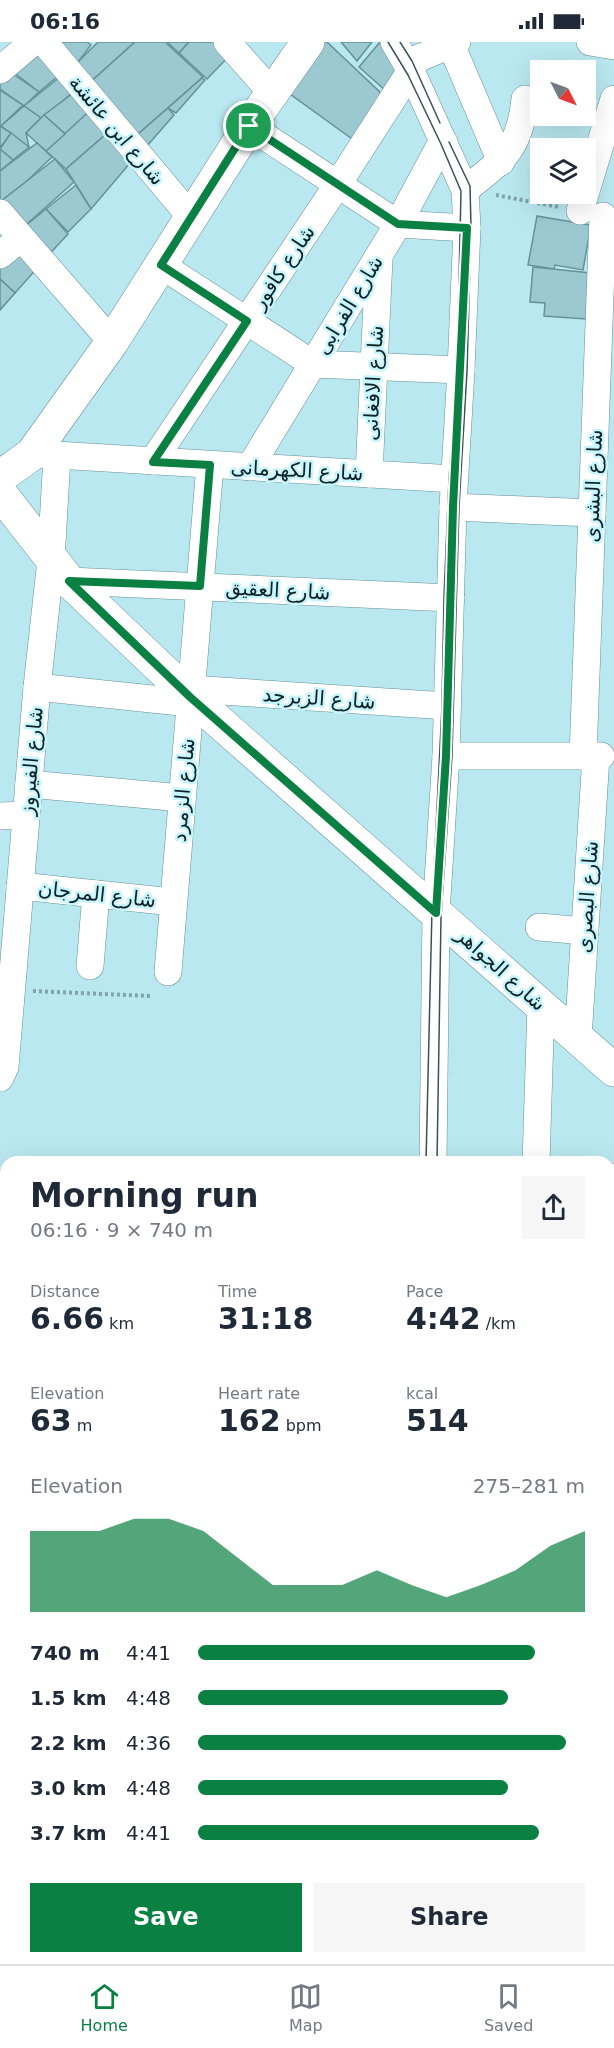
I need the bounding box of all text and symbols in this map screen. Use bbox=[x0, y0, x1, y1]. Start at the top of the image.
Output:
text: 06:16 bbox=[30, 9, 100, 34]
north arrow bbox=[530, 60, 596, 126]
map controls bbox=[530, 60, 596, 204]
street label: شارع ابن عائشة bbox=[64, 70, 170, 190]
pin bbox=[223, 100, 274, 151]
icon: arrive bbox=[232, 109, 265, 142]
button: layers bbox=[530, 138, 596, 204]
street label: شارع كافور bbox=[246, 221, 320, 314]
street label: شارع الفرابى bbox=[310, 251, 388, 359]
street label: شارع الافغانى bbox=[358, 325, 388, 441]
street label: شارع البشرى bbox=[579, 429, 607, 543]
street label: شارع الكهرمانى bbox=[230, 455, 364, 485]
street label: شارع العقيق bbox=[225, 575, 331, 605]
street label: شارع الزبرجد bbox=[262, 682, 376, 714]
street label: شارع الفيروز bbox=[14, 706, 48, 817]
street label: شارع الزمرد bbox=[167, 737, 199, 843]
street label: شارع البصرى bbox=[571, 840, 603, 954]
street label: شارع المرجان bbox=[37, 876, 157, 912]
street label: شارع الجواهر bbox=[450, 922, 551, 1016]
text: Morning run bbox=[30, 1176, 258, 1215]
button: share bbox=[522, 1176, 585, 1239]
text: 06:16 · 9 × 740 m bbox=[30, 1218, 213, 1242]
text: Distance bbox=[30, 1282, 100, 1301]
text: Time bbox=[218, 1282, 257, 1301]
text: Pace bbox=[406, 1282, 443, 1301]
text: 6.66 bbox=[30, 1301, 104, 1336]
text: 31:18 bbox=[218, 1301, 314, 1336]
text: 4:42 bbox=[406, 1301, 481, 1336]
text: km bbox=[104, 1314, 134, 1333]
text: /km bbox=[481, 1314, 516, 1333]
text: Elevation bbox=[30, 1384, 104, 1403]
text: Heart rate bbox=[218, 1384, 300, 1403]
text: kcal bbox=[406, 1384, 438, 1403]
text: 63 bbox=[30, 1403, 72, 1438]
text: 162 bbox=[218, 1403, 281, 1438]
text: 514 bbox=[406, 1403, 469, 1438]
text: m bbox=[72, 1416, 92, 1435]
text: bpm bbox=[281, 1416, 322, 1435]
text: Elevation bbox=[30, 1474, 123, 1498]
text: 275–281 m bbox=[473, 1474, 585, 1498]
text: 740 m bbox=[30, 1641, 100, 1665]
text: 4:41 bbox=[126, 1641, 171, 1665]
text: 1.5 km bbox=[30, 1686, 107, 1710]
text: 4:48 bbox=[126, 1686, 171, 1710]
text: 2.2 km bbox=[30, 1731, 107, 1755]
text: 4:36 bbox=[126, 1731, 171, 1755]
text: 3.0 km bbox=[30, 1776, 107, 1800]
text: 4:48 bbox=[126, 1776, 171, 1800]
text: 3.7 km bbox=[30, 1821, 107, 1845]
text: 4:41 bbox=[126, 1821, 171, 1845]
button: Save bbox=[30, 1883, 302, 1952]
button: Share bbox=[314, 1883, 585, 1952]
tab: Home bbox=[81, 1980, 128, 2035]
tab: Map bbox=[289, 1980, 323, 2035]
tab: Saved bbox=[484, 1980, 533, 2035]

